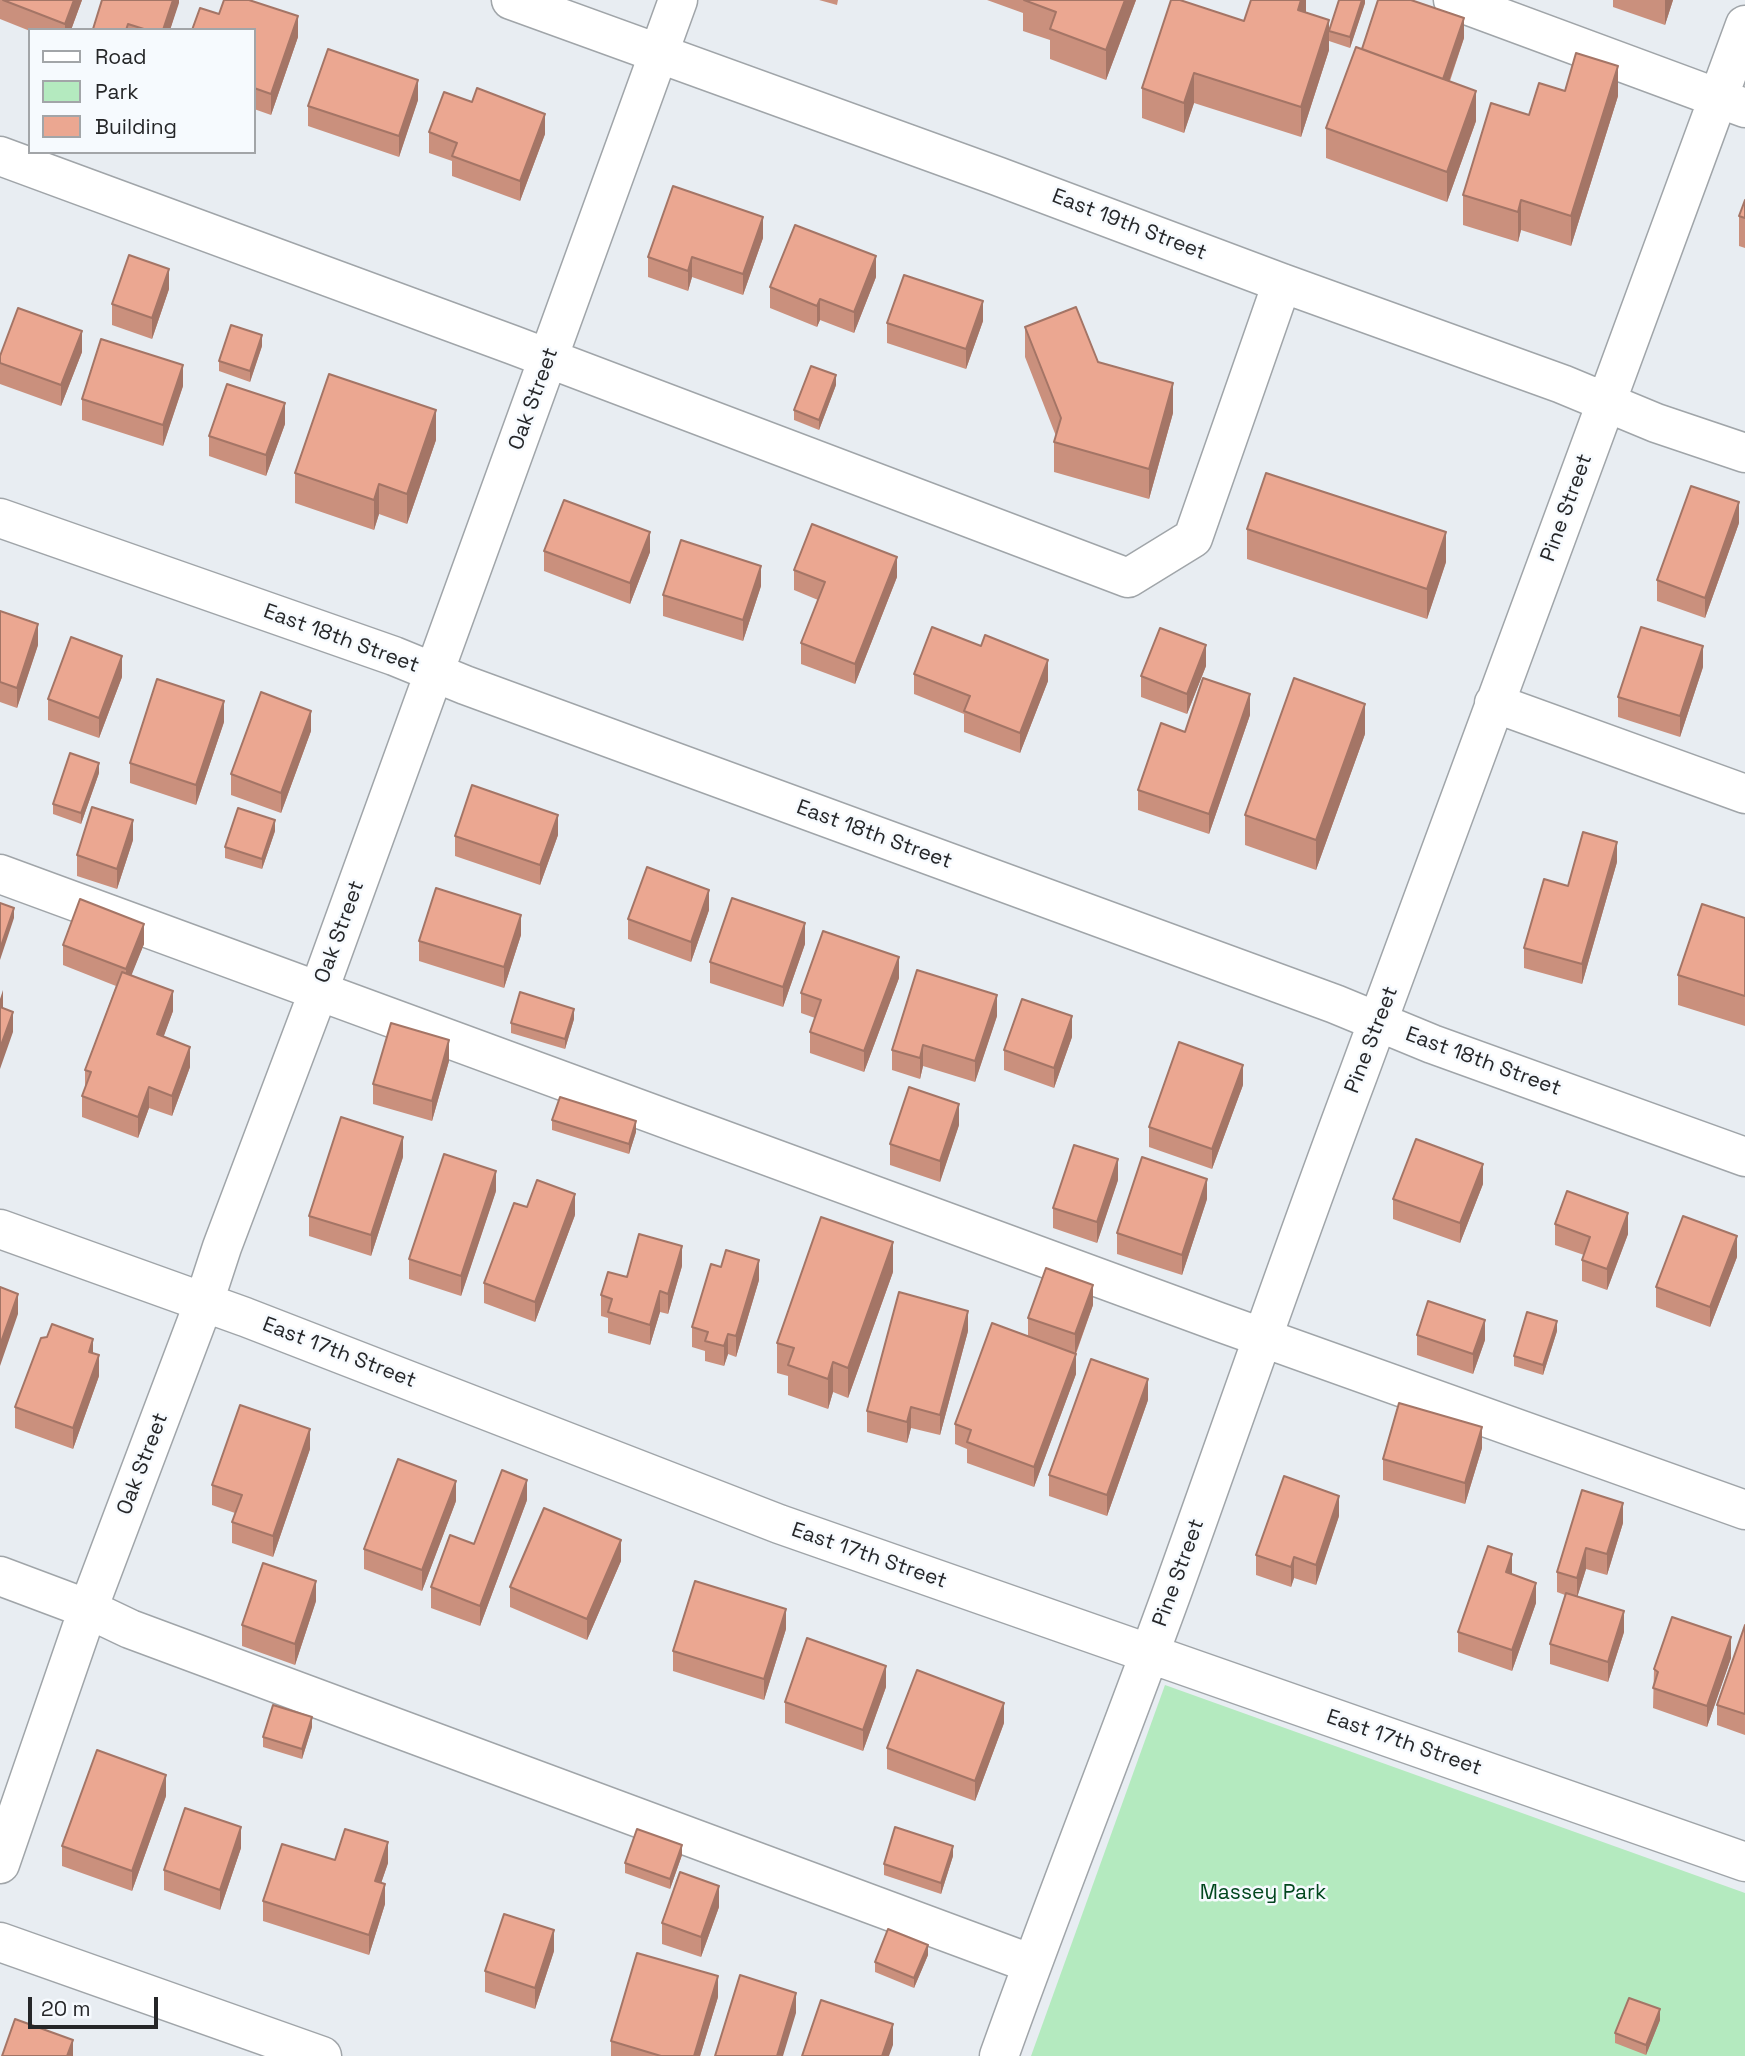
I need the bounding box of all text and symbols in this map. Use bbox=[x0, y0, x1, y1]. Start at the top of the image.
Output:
legend bbox=[28, 28, 256, 154]
text: Road bbox=[95, 43, 147, 70]
text: Park bbox=[95, 78, 139, 105]
text: Building bbox=[95, 113, 177, 140]
street label: East 19th Street bbox=[1048, 184, 1210, 266]
street label: Oak Street bbox=[504, 344, 564, 454]
street label: Pine Street bbox=[1536, 451, 1598, 565]
street label: East 18th Street bbox=[260, 599, 422, 679]
street label: East 18th Street bbox=[793, 795, 955, 875]
street label: Oak Street bbox=[310, 877, 370, 987]
street label: Pine Street bbox=[1340, 983, 1404, 1097]
street label: East 18th Street bbox=[1402, 1022, 1564, 1102]
street label: East 17th Street bbox=[259, 1312, 419, 1394]
street label: Oak Street bbox=[112, 1410, 174, 1518]
street label: Pine Street bbox=[1148, 1516, 1210, 1630]
street label: East 17th Street bbox=[788, 1518, 950, 1594]
street label: East 17th Street bbox=[1323, 1705, 1485, 1781]
park label: Massey Park bbox=[1200, 1880, 1326, 1906]
scale bar bbox=[32, 1982, 161, 2026]
text: 20 m bbox=[41, 1995, 91, 2022]

